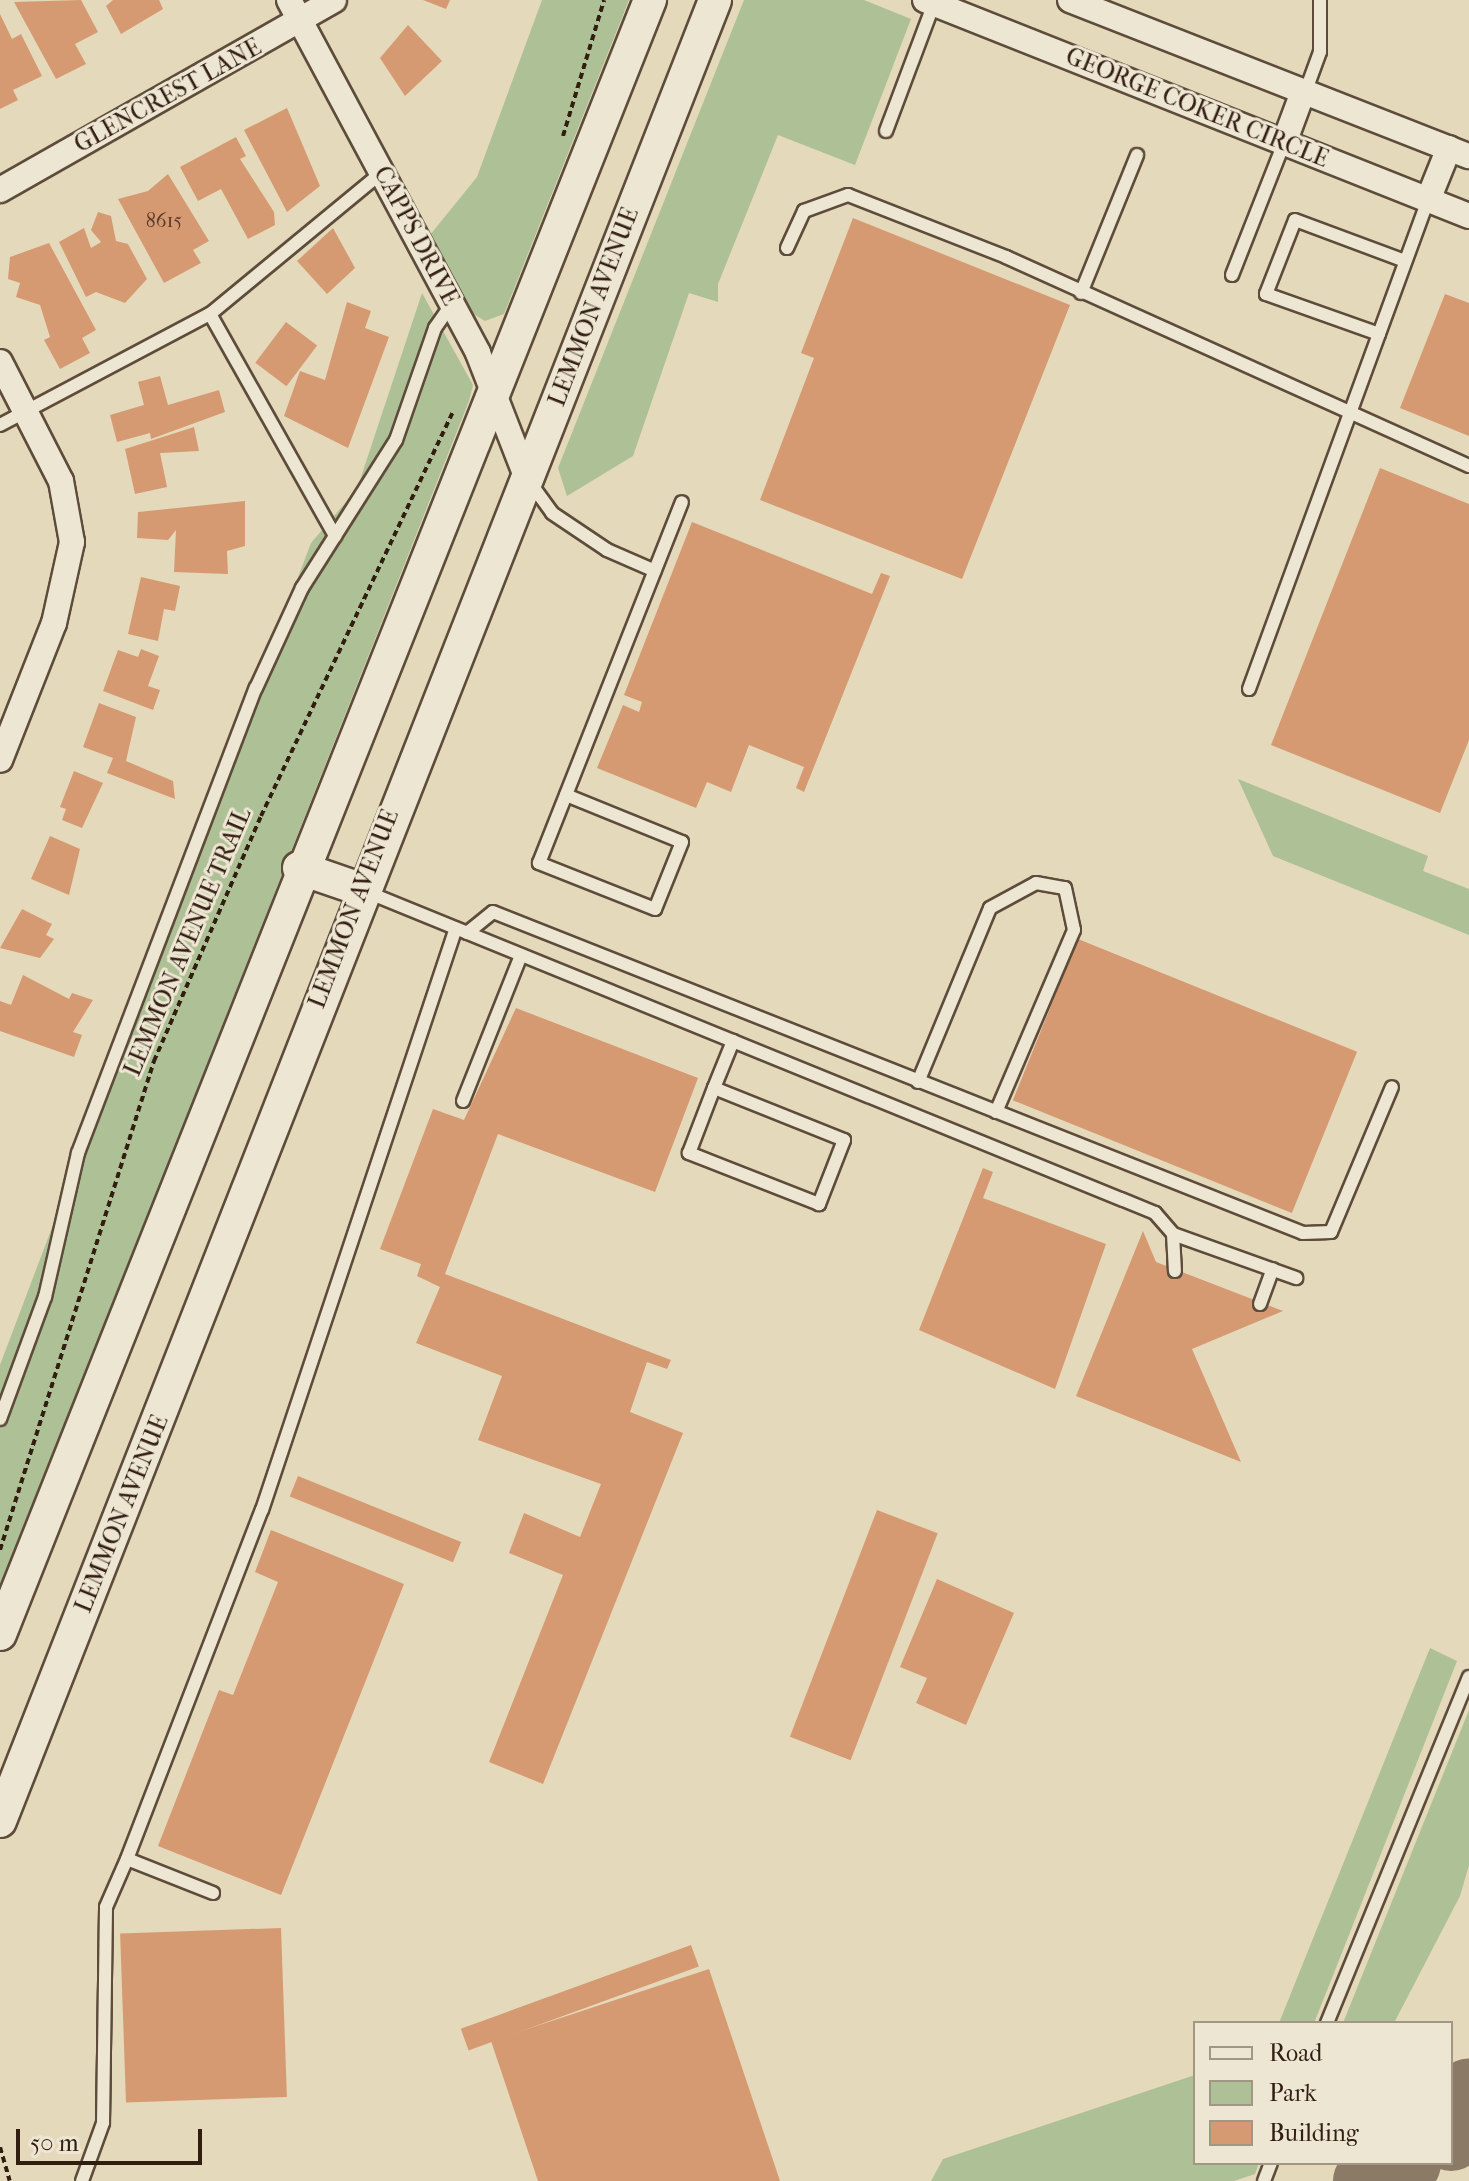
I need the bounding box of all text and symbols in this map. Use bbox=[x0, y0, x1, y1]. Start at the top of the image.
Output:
street label: GLENCREST LANE bbox=[70, 33, 266, 159]
street label: GEORGE COKER CIRCLE bbox=[1061, 42, 1333, 174]
street label: CAPPS DRIVE bbox=[367, 162, 465, 310]
street label: LEMMON AVENUE bbox=[543, 204, 645, 410]
house number: 8615 bbox=[146, 208, 182, 232]
street label: LEMMON AVENUE TRAIL bbox=[118, 803, 258, 1081]
street label: LEMMON AVENUE bbox=[303, 806, 405, 1012]
street label: LEMMON AVENUE bbox=[69, 1411, 175, 1617]
legend bbox=[1193, 2021, 1453, 2165]
text: Road bbox=[1269, 2039, 1322, 2067]
text: Park bbox=[1269, 2079, 1317, 2107]
scale bar bbox=[20, 2113, 206, 2163]
text: Building bbox=[1269, 2119, 1359, 2147]
text: 50 m bbox=[30, 2129, 79, 2157]

